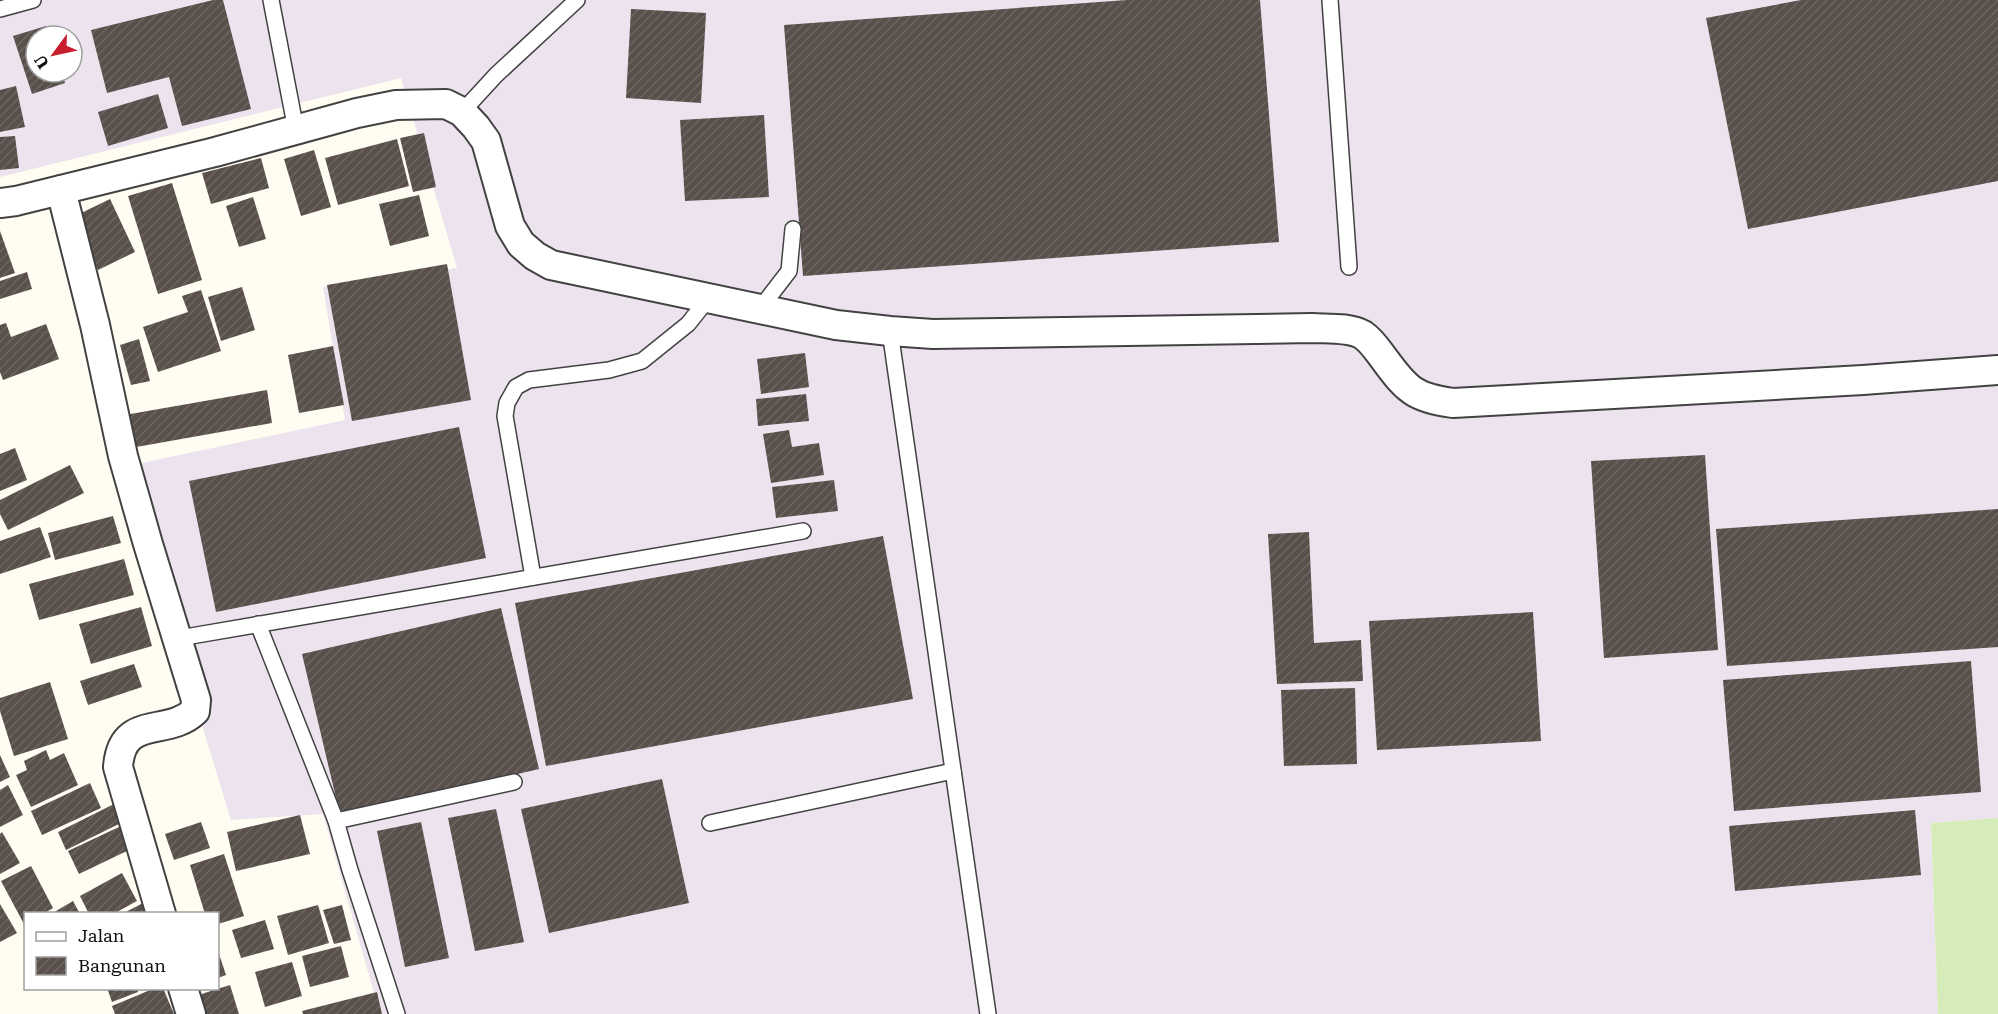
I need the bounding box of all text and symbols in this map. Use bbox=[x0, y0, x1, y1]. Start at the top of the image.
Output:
north arrow bbox=[24, 24, 84, 84]
text: U bbox=[31, 52, 53, 72]
legend bbox=[24, 912, 219, 990]
text: Jalan bbox=[78, 925, 125, 946]
text: Bangunan bbox=[78, 955, 166, 976]

